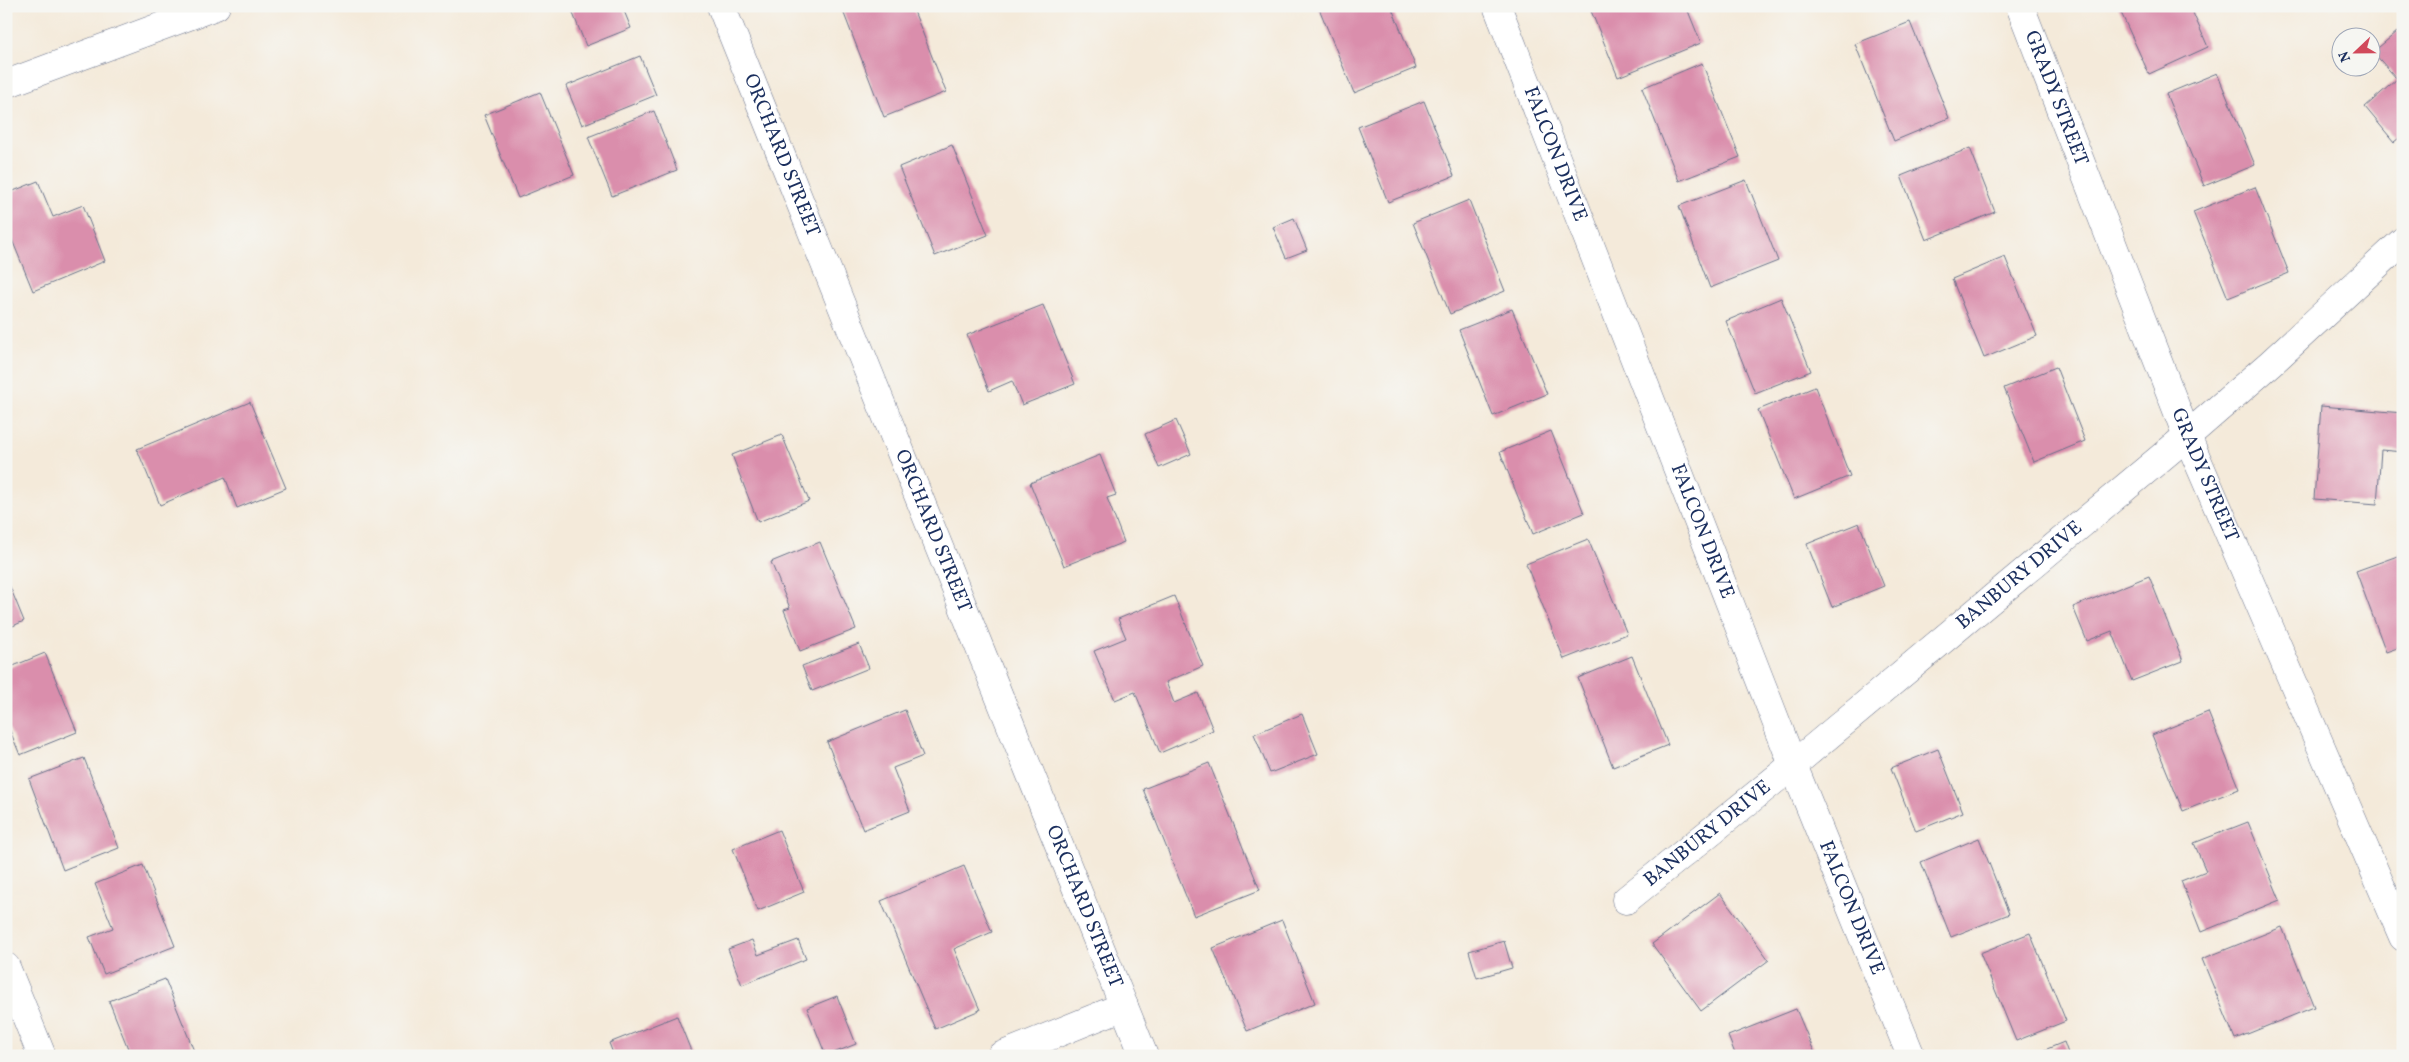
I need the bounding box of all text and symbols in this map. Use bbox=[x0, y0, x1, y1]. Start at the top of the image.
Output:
street label: GRADY STREET bbox=[2017, 27, 2095, 170]
north arrow bbox=[2332, 28, 2382, 78]
text: N bbox=[2335, 48, 2356, 65]
street label: ORCHARD STREET bbox=[736, 70, 827, 241]
street label: FALCON DRIVE bbox=[1516, 83, 1594, 226]
street label: GRADY STREET bbox=[2164, 404, 2245, 547]
street label: ORCHARD STREET bbox=[887, 445, 978, 617]
street label: FALCON DRIVE bbox=[1663, 460, 1741, 603]
street label: BANBURY DRIVE bbox=[1951, 515, 2089, 637]
street label: BANBURY DRIVE bbox=[1638, 774, 1777, 894]
street label: ORCHARD STREET bbox=[1038, 821, 1129, 993]
street label: FALCON DRIVE bbox=[1811, 837, 1891, 979]

